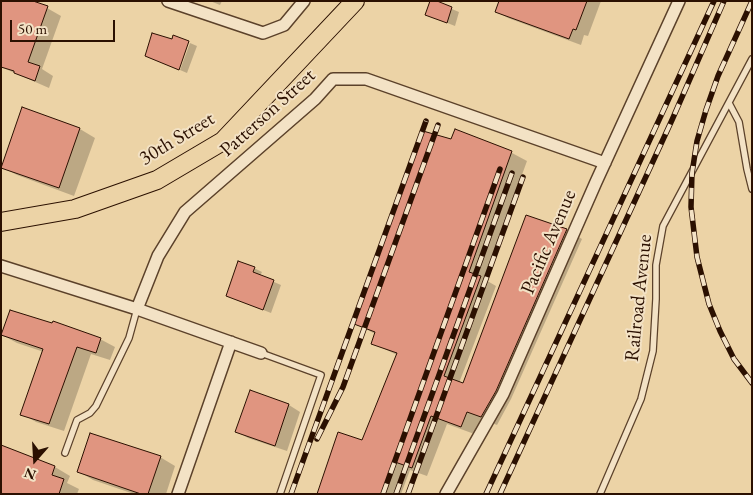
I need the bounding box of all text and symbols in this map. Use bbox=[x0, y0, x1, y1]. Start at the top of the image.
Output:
scale bar bbox=[12, 10, 118, 42]
text: 50 m bbox=[18, 19, 47, 38]
street label: Patterson Street bbox=[215, 64, 321, 162]
street label: 30th Street bbox=[135, 107, 219, 171]
street label: Pacific Avenue bbox=[516, 186, 582, 298]
street label: Railroad Avenue bbox=[620, 233, 658, 363]
north arrow bbox=[10, 435, 60, 485]
text: N bbox=[22, 464, 38, 485]

